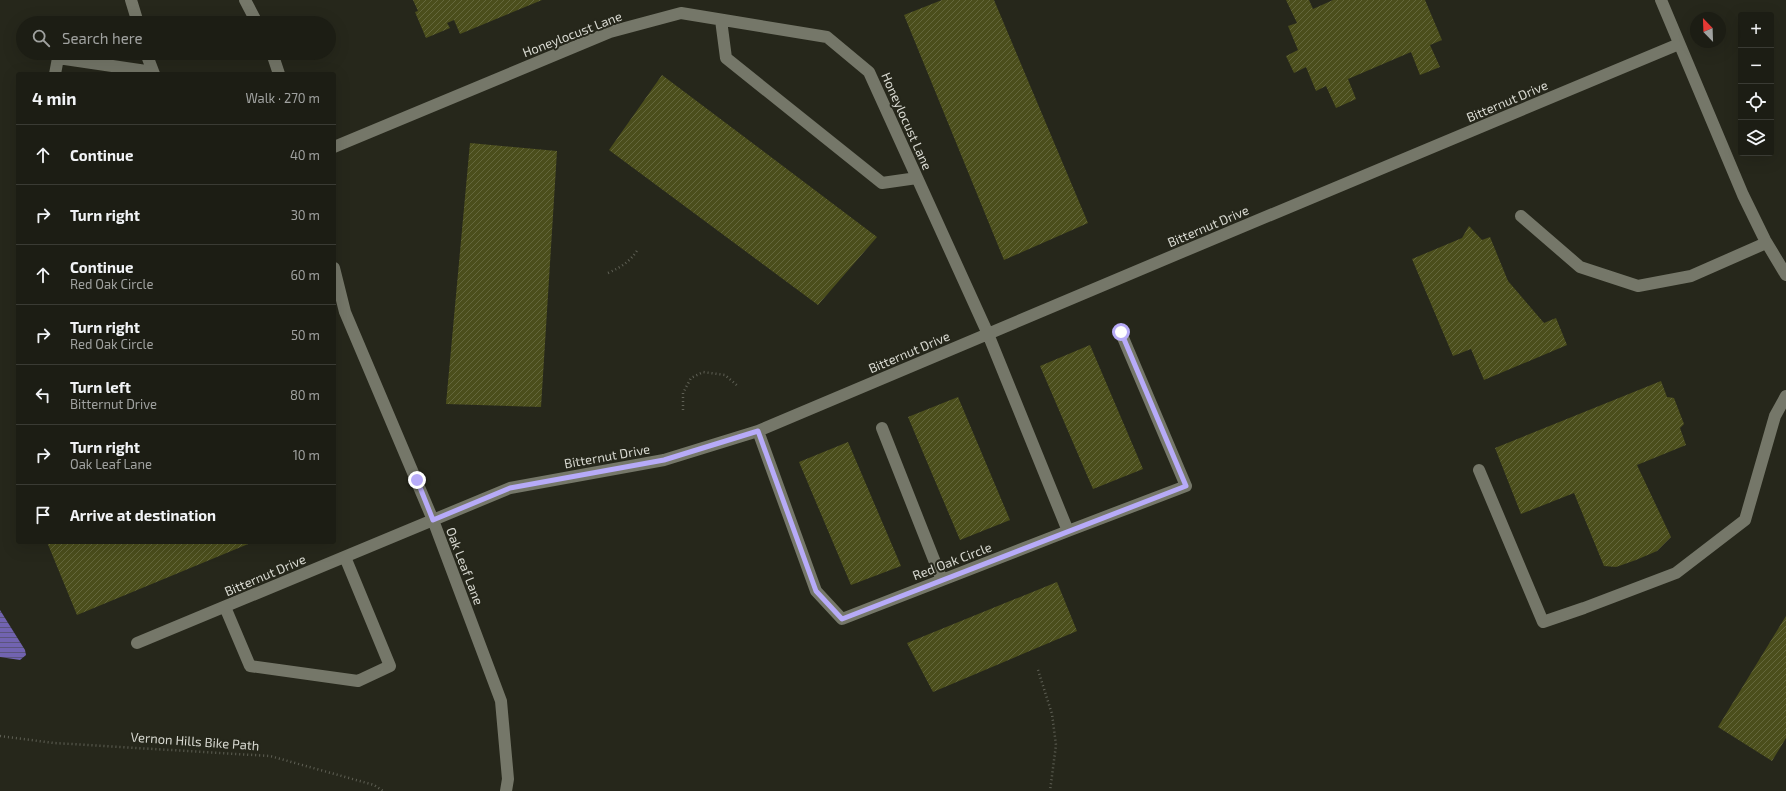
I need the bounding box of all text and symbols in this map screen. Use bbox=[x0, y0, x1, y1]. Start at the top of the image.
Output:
street label: Honeylocust Lane bbox=[520, 8, 624, 60]
north arrow bbox=[1690, 12, 1726, 48]
map controls bbox=[1738, 12, 1774, 156]
button: + bbox=[1738, 12, 1774, 48]
search box bbox=[16, 16, 336, 60]
icon: search bbox=[30, 27, 52, 49]
text: Search here bbox=[62, 29, 143, 47]
button: − bbox=[1738, 48, 1774, 84]
street label: Honeylocust Lane bbox=[878, 70, 936, 172]
street label: Bitternut Drive bbox=[1464, 77, 1550, 125]
button: locate bbox=[1738, 84, 1774, 120]
text: 4 min bbox=[32, 88, 76, 108]
text: Walk · 270 m bbox=[245, 90, 320, 106]
button: layers bbox=[1738, 120, 1774, 156]
icon: ahead bbox=[32, 144, 54, 166]
text: Continue bbox=[70, 146, 133, 164]
text: 40 m bbox=[290, 147, 320, 163]
street label: Bitternut Drive bbox=[1165, 202, 1251, 250]
icon: right bbox=[32, 204, 54, 226]
text: Turn right bbox=[70, 206, 140, 224]
text: 30 m bbox=[291, 207, 320, 223]
text: Continue bbox=[70, 258, 133, 276]
icon: ahead bbox=[32, 264, 54, 286]
text: 60 m bbox=[290, 267, 320, 283]
text: Red Oak Circle bbox=[70, 276, 153, 292]
text: Turn right bbox=[70, 318, 140, 336]
route start bbox=[1112, 323, 1130, 341]
icon: right bbox=[32, 324, 54, 346]
text: 50 m bbox=[291, 327, 320, 343]
street label: Bitternut Drive bbox=[866, 328, 952, 376]
text: Red Oak Circle bbox=[70, 336, 153, 352]
text: Turn left bbox=[70, 378, 131, 396]
icon: left bbox=[32, 384, 54, 406]
text: 80 m bbox=[290, 387, 320, 403]
text: Bitternut Drive bbox=[70, 396, 157, 412]
text: Turn right bbox=[70, 438, 140, 456]
street label: Bitternut Drive bbox=[563, 441, 651, 471]
icon: right bbox=[32, 444, 54, 466]
text: 10 m bbox=[293, 447, 320, 463]
text: Oak Leaf Lane bbox=[70, 456, 152, 472]
route end bbox=[408, 471, 426, 489]
icon: arrive bbox=[32, 504, 54, 526]
text: Arrive at destination bbox=[70, 506, 216, 524]
street label: Oak Leaf Lane bbox=[443, 525, 487, 607]
street label: Red Oak Circle bbox=[910, 539, 994, 583]
street label: Bitternut Drive bbox=[222, 551, 308, 599]
street label: Vernon Hills Bike Path bbox=[130, 729, 260, 753]

